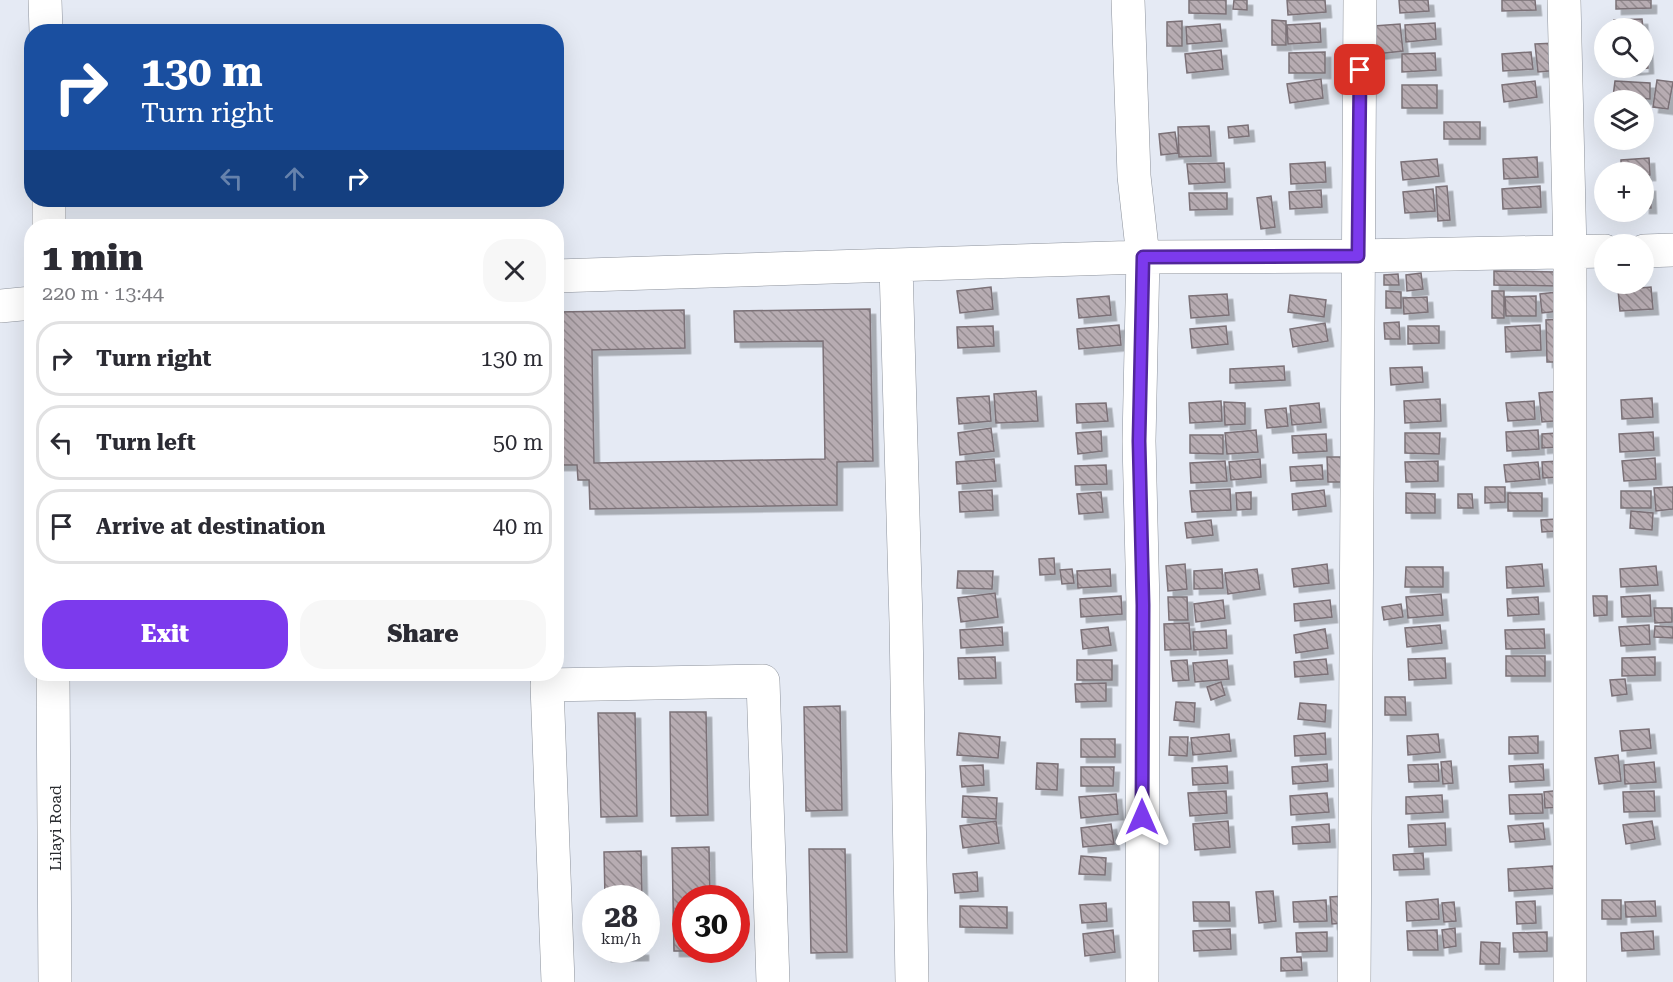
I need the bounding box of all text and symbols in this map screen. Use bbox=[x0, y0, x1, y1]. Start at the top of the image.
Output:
map controls bbox=[1594, 18, 1654, 294]
button: search bbox=[1594, 18, 1654, 78]
pin bbox=[1334, 44, 1385, 95]
text: 130 m bbox=[141, 47, 263, 96]
icon: right bbox=[42, 48, 120, 126]
icon: arrive bbox=[1343, 53, 1376, 86]
button: layers bbox=[1594, 90, 1654, 150]
text: Turn right bbox=[141, 97, 274, 129]
icon: left bbox=[215, 162, 248, 195]
icon: ahead bbox=[278, 162, 311, 195]
icon: right bbox=[341, 162, 374, 195]
button: + bbox=[1594, 162, 1654, 222]
button: − bbox=[1594, 234, 1654, 294]
text: 1 min bbox=[42, 237, 143, 279]
button: close bbox=[483, 239, 546, 302]
text: 220 m · 13:44 bbox=[42, 281, 164, 305]
icon: right bbox=[45, 342, 78, 375]
text: Turn right bbox=[96, 346, 211, 371]
text: 130 m bbox=[480, 346, 543, 371]
icon: left bbox=[45, 426, 78, 459]
text: Turn left bbox=[96, 430, 196, 455]
text: 50 m bbox=[493, 430, 543, 455]
icon: arrive bbox=[45, 510, 78, 543]
text: Arrive at destination bbox=[96, 514, 325, 539]
text: 40 m bbox=[493, 514, 543, 539]
button: Exit bbox=[42, 600, 288, 669]
button: Share bbox=[300, 600, 546, 669]
street label: Lilayi Road bbox=[46, 785, 65, 871]
position arrow bbox=[1110, 785, 1174, 849]
speed limit sign: 30 bbox=[672, 885, 750, 963]
text: 28 bbox=[604, 899, 638, 934]
text: km/h bbox=[601, 930, 641, 948]

